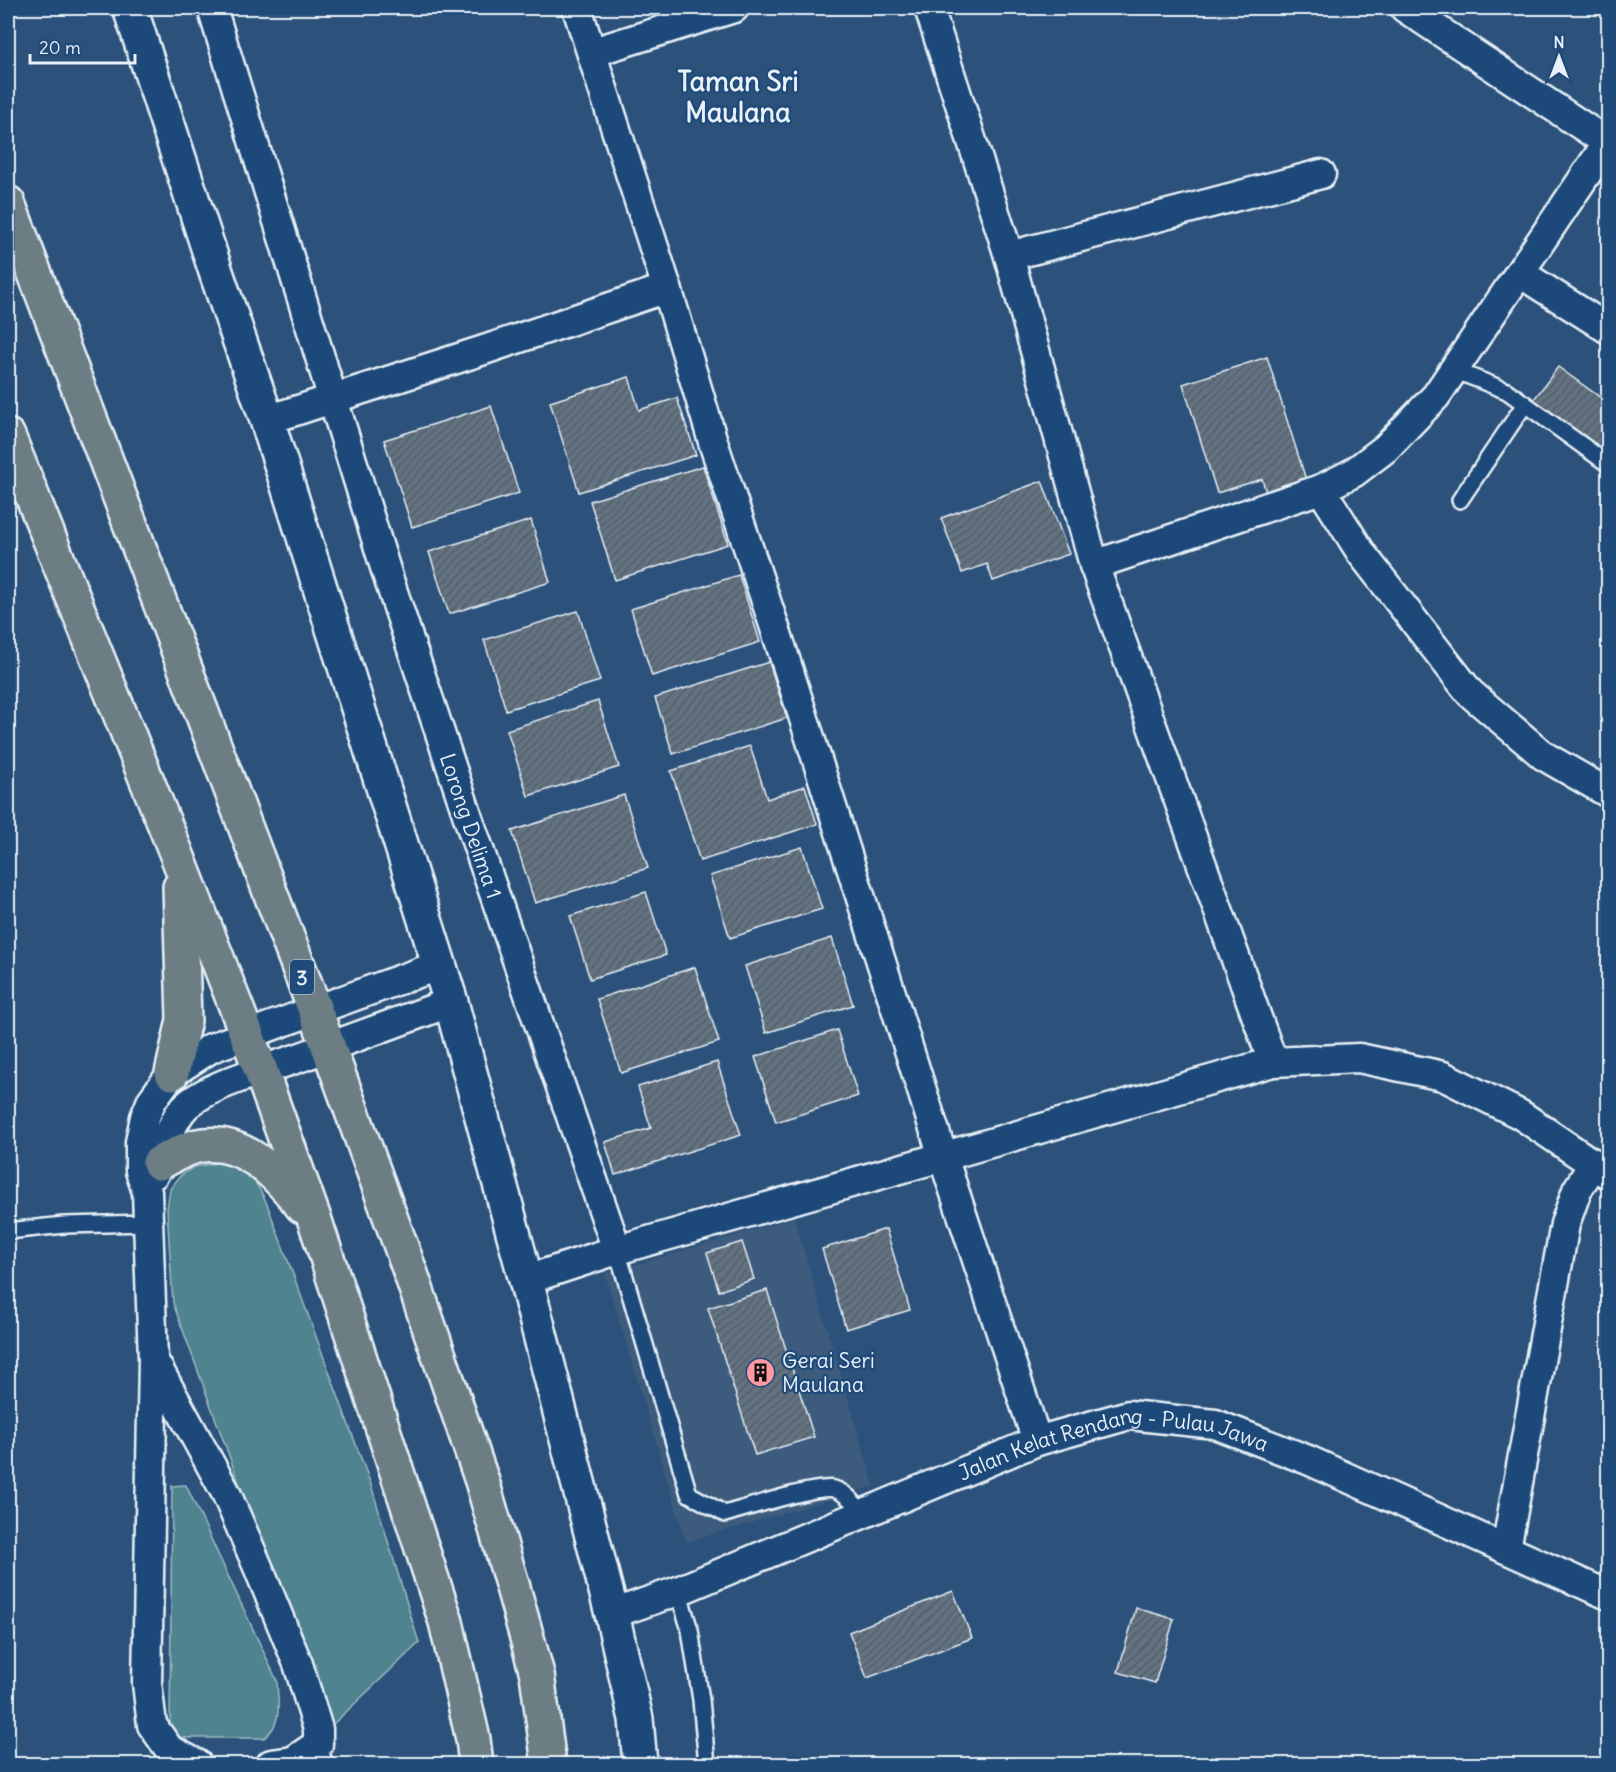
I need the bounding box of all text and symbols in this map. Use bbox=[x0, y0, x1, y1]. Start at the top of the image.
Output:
scale bar bbox=[30, 27, 135, 65]
north arrow bbox=[1529, 27, 1589, 87]
text: N bbox=[1553, 32, 1565, 52]
text: 20 m bbox=[39, 36, 81, 59]
district label: Taman Sri Maulana bbox=[677, 64, 799, 129]
street label: Lorong Delima 1 bbox=[434, 750, 508, 902]
road number: 3 bbox=[290, 960, 314, 994]
place label: Gerai Seri Maulana bbox=[782, 1347, 875, 1398]
building icon: Gerai Seri Maulana bbox=[745, 1356, 777, 1388]
street label: Jalan Kelat Rendang - Pulau Jawa bbox=[954, 1401, 1272, 1486]

